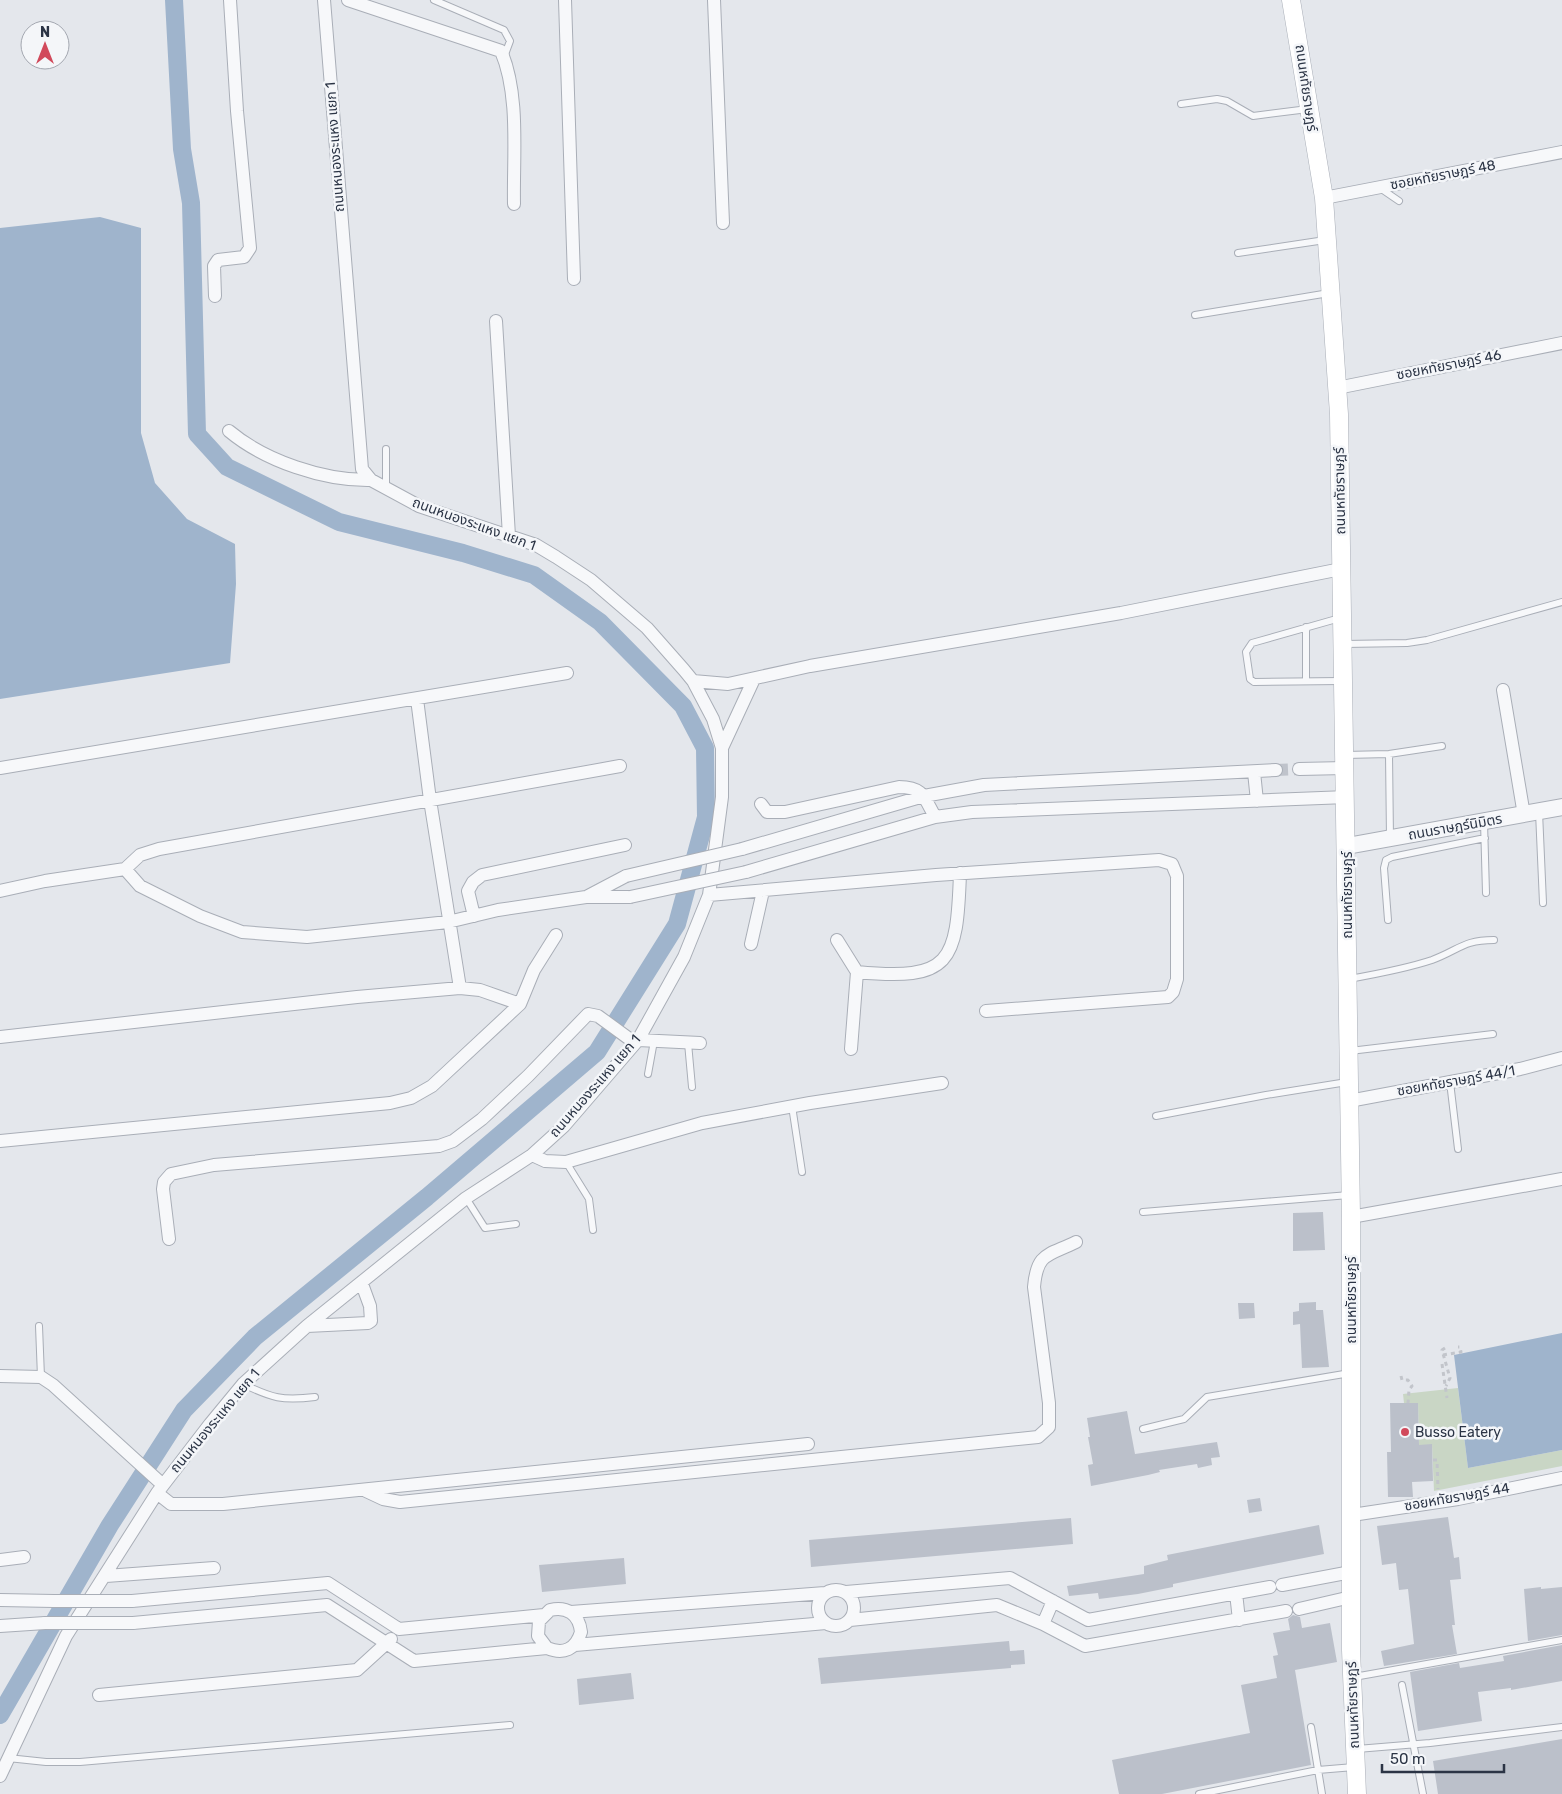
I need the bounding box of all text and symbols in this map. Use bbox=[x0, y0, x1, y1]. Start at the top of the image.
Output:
north arrow bbox=[20, 20, 70, 70]
text: N bbox=[40, 24, 50, 41]
street label: ถนนหทัยราษฎร์ bbox=[1292, 44, 1321, 133]
street label: ถนนหนองระแหง แยก 1 bbox=[322, 81, 348, 213]
street label: ซอยหทัยราษฎร์ 48 bbox=[1389, 156, 1497, 194]
street label: ซอยหทัยราษฎร์ 46 bbox=[1395, 346, 1503, 384]
street label: ถนนหทัยราษฎร์ bbox=[1331, 446, 1349, 535]
street label: ถนนหนองระแหง แยก 1 bbox=[410, 494, 538, 554]
street label: ถนนราษฎร์นิมิตร bbox=[1407, 810, 1504, 844]
street label: ถนนหทัยราษฎร์ bbox=[1339, 851, 1356, 939]
street label: ถนนหนองระแหง แยก 1 bbox=[546, 1031, 644, 1141]
street label: ซอยหทัยราษฎร์ 44/1 bbox=[1396, 1062, 1516, 1100]
street label: ถนนหทัยราษฎร์ bbox=[1343, 1256, 1360, 1344]
street label: ถนนหนองระแหง แยก 1 bbox=[167, 1366, 263, 1476]
place label: Busso Eatery bbox=[1415, 1424, 1501, 1441]
marker: Busso Eatery bbox=[1399, 1426, 1411, 1438]
street label: ซอยหทัยราษฎร์ 44 bbox=[1403, 1479, 1511, 1515]
street label: ถนนหทัยราษฎร์ bbox=[1343, 1660, 1363, 1749]
scale bar bbox=[1382, 1742, 1504, 1774]
text: 50 m bbox=[1390, 1750, 1425, 1768]

